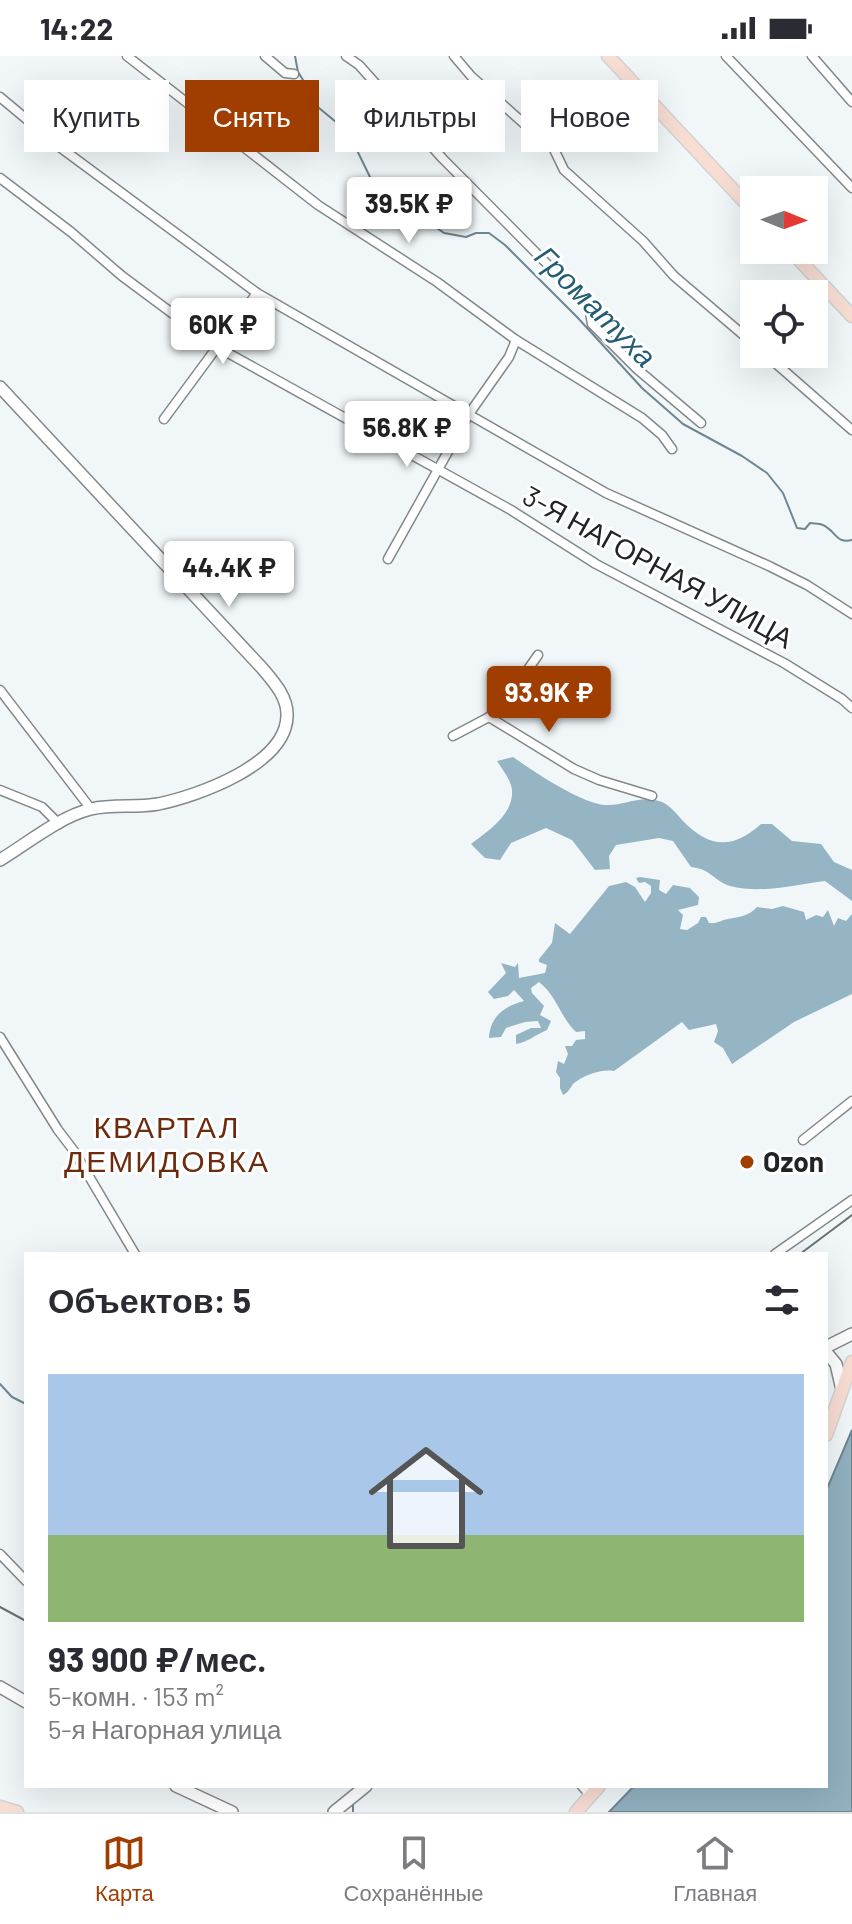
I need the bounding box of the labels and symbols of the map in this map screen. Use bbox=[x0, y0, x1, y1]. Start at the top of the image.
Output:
north arrow bbox=[740, 176, 828, 264]
pin: 39.5K ₽ bbox=[335, 177, 483, 245]
water label: Громатуха bbox=[528, 238, 664, 374]
pin: 60K ₽ bbox=[167, 298, 279, 366]
pin: 56.8K ₽ bbox=[333, 401, 481, 469]
street label: 3-Я НАГОРНАЯ УЛИЦА bbox=[517, 478, 800, 655]
pin: 44.4K ₽ bbox=[155, 541, 303, 609]
pin: 93.9K ₽ bbox=[475, 666, 623, 734]
district label: КВАРТАЛ ДЕМИДОВКА bbox=[64, 1108, 270, 1178]
place label: Ozon bbox=[763, 1144, 824, 1178]
marker: Ozon bbox=[738, 1153, 756, 1171]

